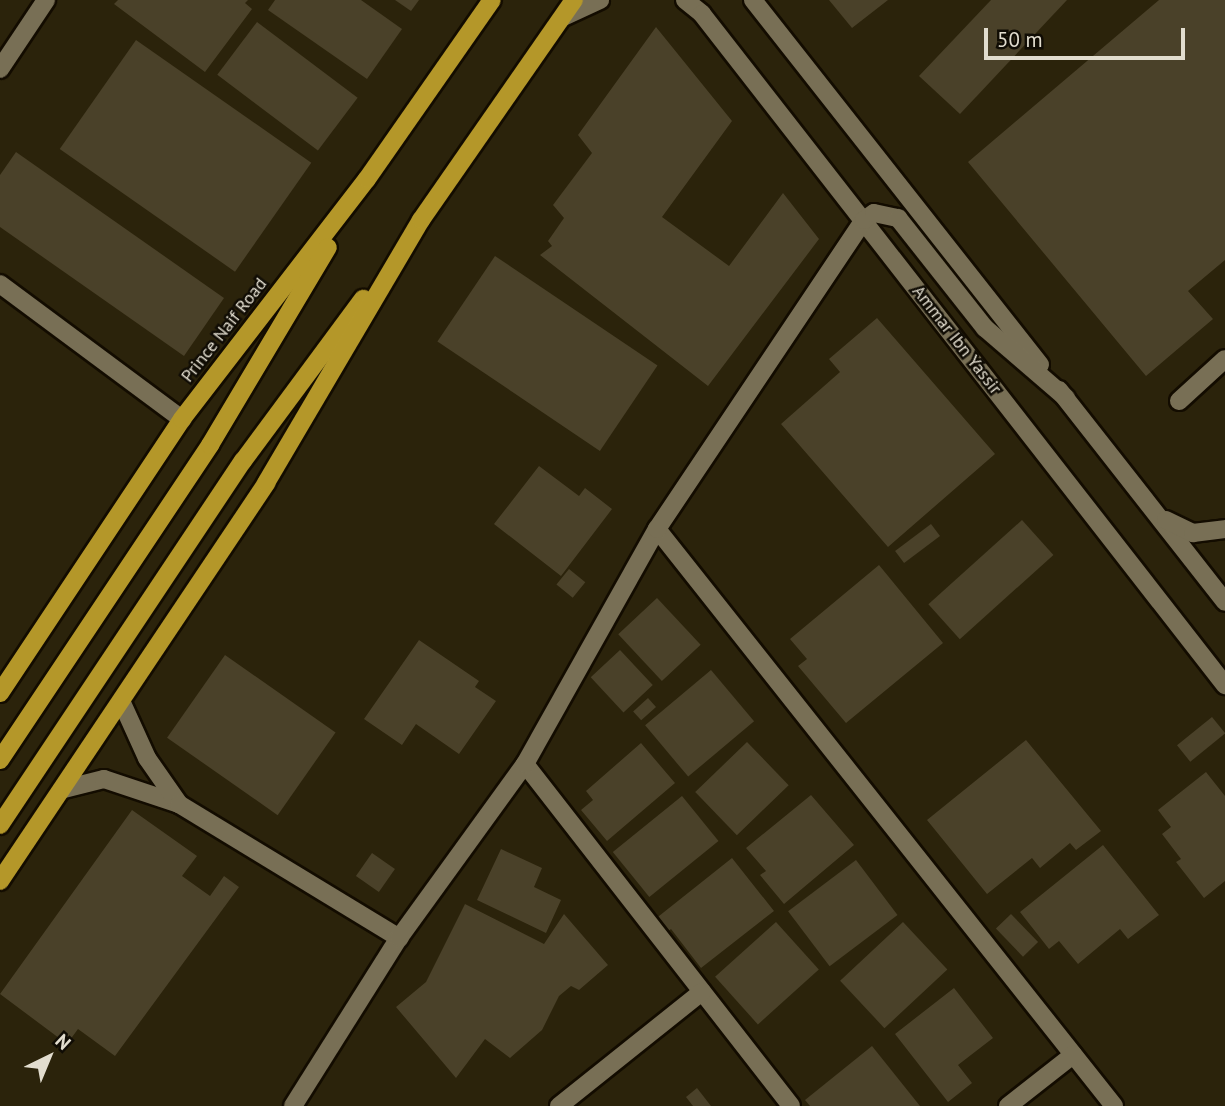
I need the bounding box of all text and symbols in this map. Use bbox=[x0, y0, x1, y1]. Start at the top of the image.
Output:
scale bar bbox=[987, 14, 1188, 58]
text: 50 m bbox=[997, 26, 1043, 53]
street label: Prince Naif Road bbox=[177, 274, 271, 386]
street label: Ammar Ibn Yassir bbox=[908, 281, 1006, 399]
north arrow bbox=[14, 1022, 84, 1092]
text: N bbox=[51, 1029, 76, 1055]

